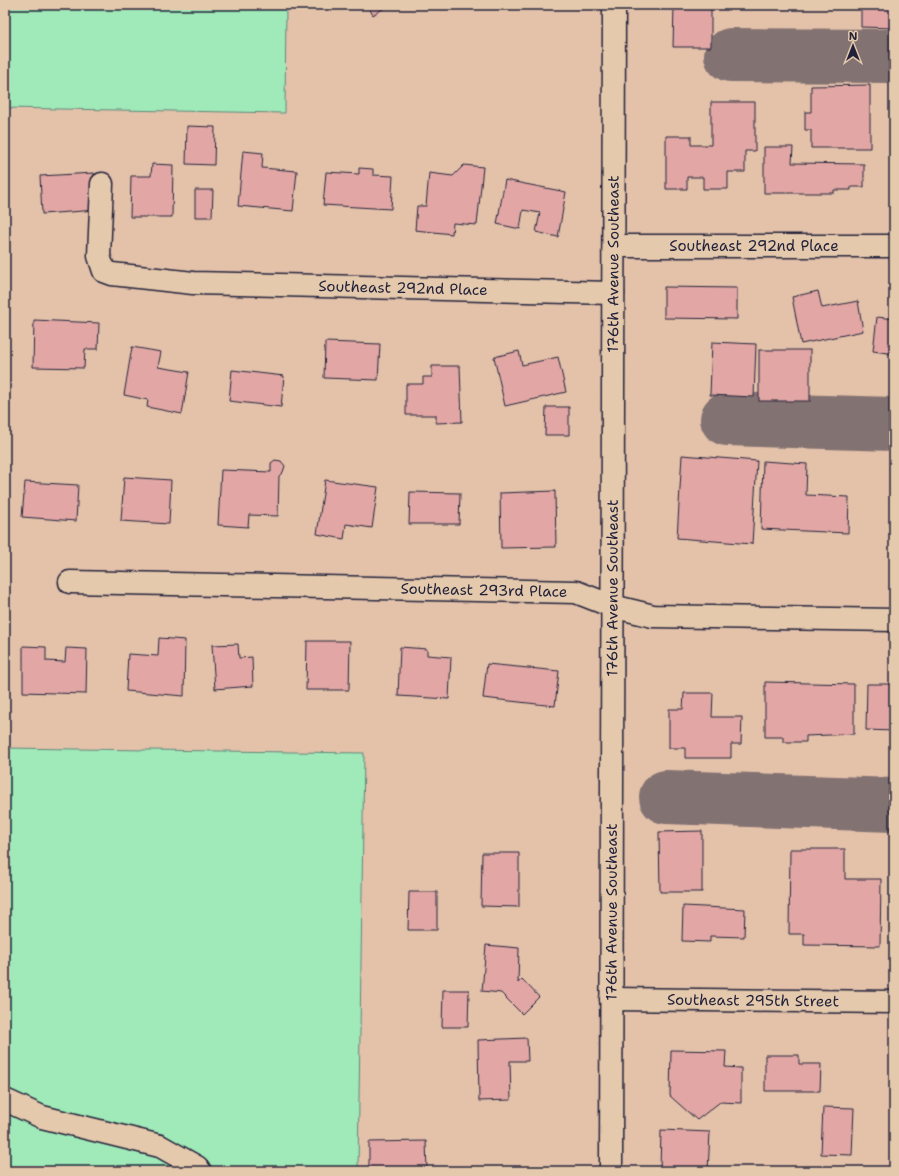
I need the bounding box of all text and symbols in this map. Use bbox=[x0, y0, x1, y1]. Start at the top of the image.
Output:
north arrow bbox=[833, 26, 873, 66]
text: N bbox=[849, 29, 858, 44]
street label: 176th Avenue Southeast bbox=[603, 175, 624, 353]
street label: Southeast 292nd Place bbox=[669, 236, 839, 256]
street label: Southeast 292nd Place bbox=[318, 276, 488, 300]
street label: 176th Avenue Southeast bbox=[602, 499, 623, 677]
street label: Southeast 293rd Place bbox=[400, 579, 568, 602]
street label: 176th Avenue Southeast bbox=[601, 823, 622, 1001]
street label: Southeast 295th Street bbox=[667, 990, 839, 1011]

